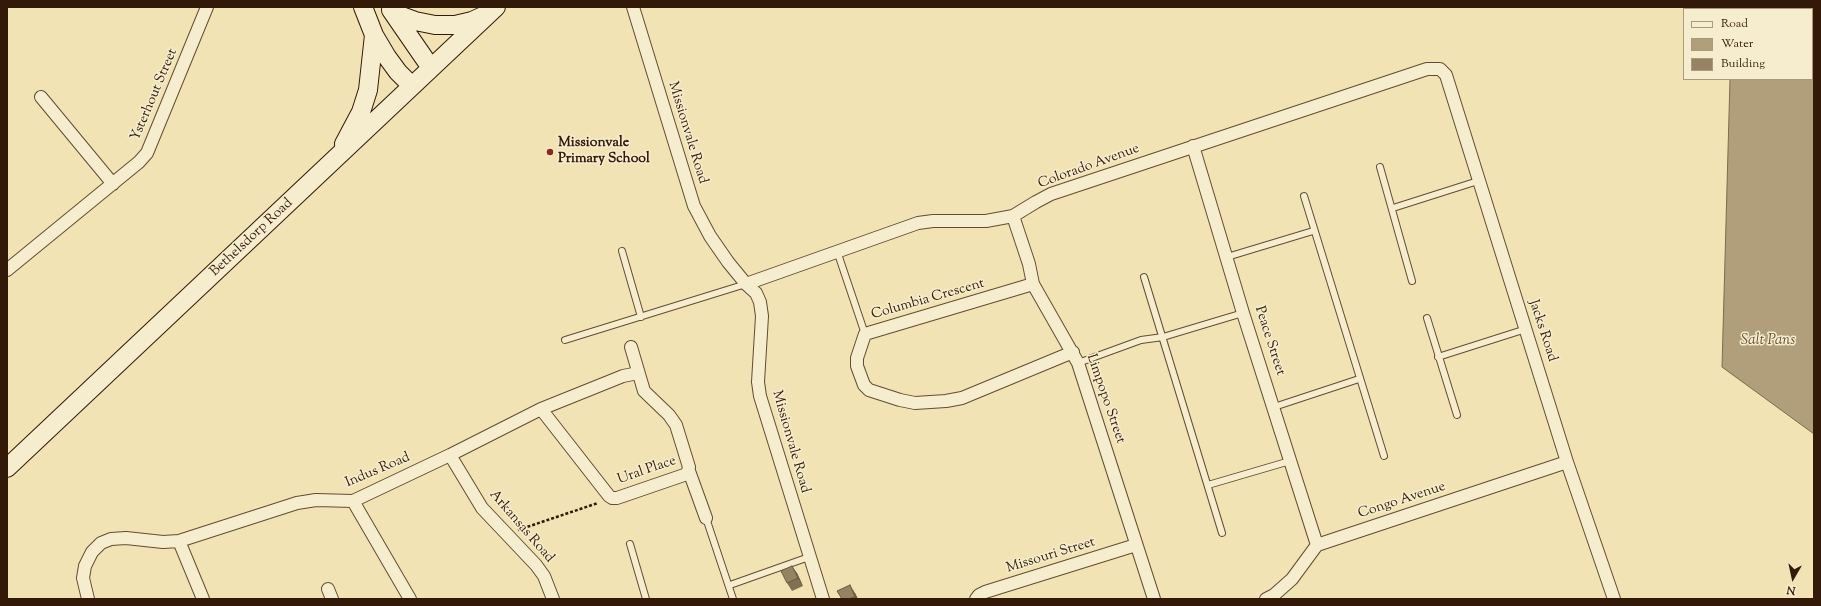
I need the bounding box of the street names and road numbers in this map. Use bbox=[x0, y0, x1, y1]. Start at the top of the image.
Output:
street label: Ysterhout Street bbox=[128, 46, 182, 144]
street label: Missionvale Road bbox=[664, 80, 710, 186]
street label: Colorado Avenue bbox=[1036, 141, 1142, 193]
street label: Bethelsdorp Road bbox=[207, 195, 297, 281]
street label: Columbia Crescent bbox=[869, 276, 987, 324]
street label: Jacks Road bbox=[1524, 298, 1560, 364]
street label: Peace Street bbox=[1250, 304, 1288, 378]
street label: Limpopo Street bbox=[1082, 352, 1128, 446]
street label: Missionvale Road bbox=[767, 389, 813, 495]
street label: Indus Road bbox=[343, 450, 413, 492]
street label: Ural Place bbox=[615, 453, 679, 489]
street label: Congo Avenue bbox=[1356, 479, 1448, 523]
street label: Arkansas Road bbox=[485, 487, 557, 567]
street label: Missouri Street bbox=[1005, 535, 1097, 577]

